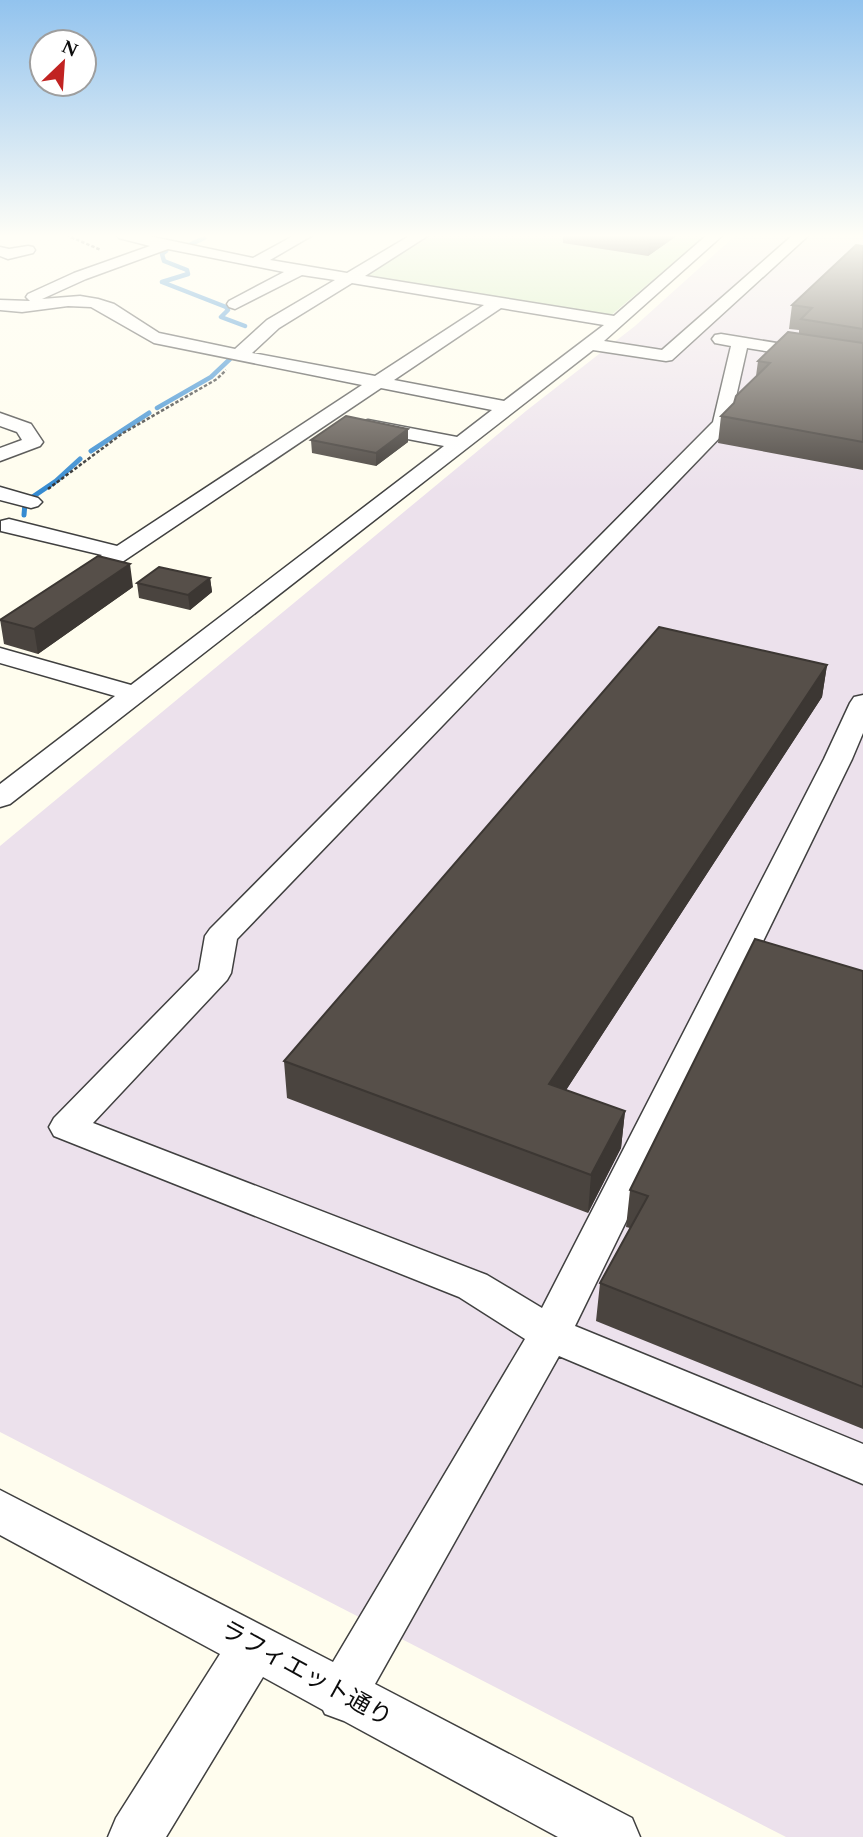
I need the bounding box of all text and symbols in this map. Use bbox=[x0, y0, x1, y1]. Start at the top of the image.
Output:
north arrow bbox=[28, 28, 98, 98]
text: N bbox=[56, 33, 83, 65]
street label: ラフィエット通り bbox=[214, 1612, 398, 1736]

